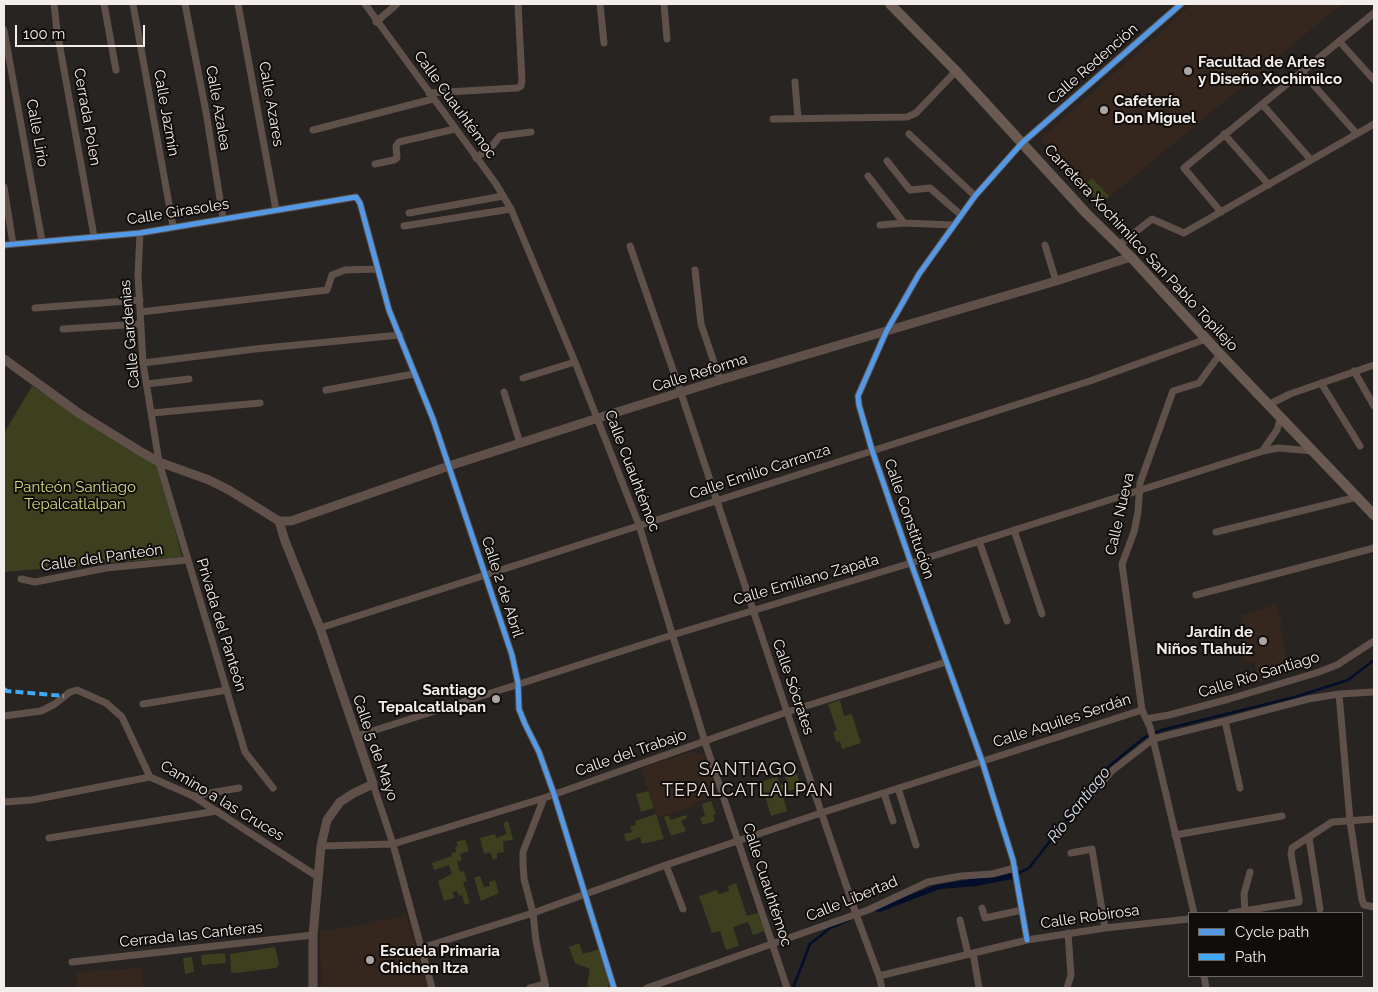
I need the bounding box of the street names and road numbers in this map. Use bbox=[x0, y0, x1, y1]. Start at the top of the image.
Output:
street label: Calle Redención bbox=[1044, 20, 1142, 108]
street label: Calle Cuauhtémoc bbox=[410, 48, 500, 162]
street label: Calle Azares bbox=[255, 60, 287, 148]
street label: Calle Azalea bbox=[202, 64, 234, 152]
street label: Cerrada Polen bbox=[70, 67, 104, 167]
street label: Calle Jazmín bbox=[150, 68, 182, 158]
street label: Calle Lirio bbox=[22, 98, 52, 168]
street label: Carretera Xochimilco San Pablo Topilejo bbox=[1040, 141, 1242, 355]
street label: Calle Girasoles bbox=[126, 195, 230, 229]
street label: Calle Gardenias bbox=[116, 279, 144, 389]
street label: Calle Reforma bbox=[650, 350, 750, 396]
street label: Calle Cuauhtémoc bbox=[601, 408, 663, 534]
street label: Calle Emilio Carranza bbox=[687, 441, 833, 503]
street label: Calle Constitución bbox=[880, 457, 938, 581]
street label: Calle Nueva bbox=[1102, 471, 1138, 557]
street label: Calle 2 de Abril bbox=[477, 534, 527, 640]
street label: Calle del Panteón bbox=[40, 541, 164, 575]
street label: Calle Emiliano Zapata bbox=[731, 551, 881, 609]
street label: Privada del Panteón bbox=[192, 556, 250, 694]
street label: Calle Sócrates bbox=[768, 637, 818, 737]
street label: Calle Río Santiago bbox=[1196, 648, 1322, 702]
street label: Calle Aquiles Serdán bbox=[991, 690, 1133, 752]
street label: Calle 5 de Mayo bbox=[348, 693, 402, 803]
street label: Calle del Trabajo bbox=[573, 726, 689, 780]
street label: Camino a las Cruces bbox=[157, 757, 287, 845]
street label: Calle Cuauhtémoc bbox=[739, 821, 795, 949]
street label: Calle Libertad bbox=[804, 872, 900, 926]
street label: Calle Robirosa bbox=[1039, 901, 1141, 933]
street label: Cerrada las Canteras bbox=[118, 919, 264, 951]

